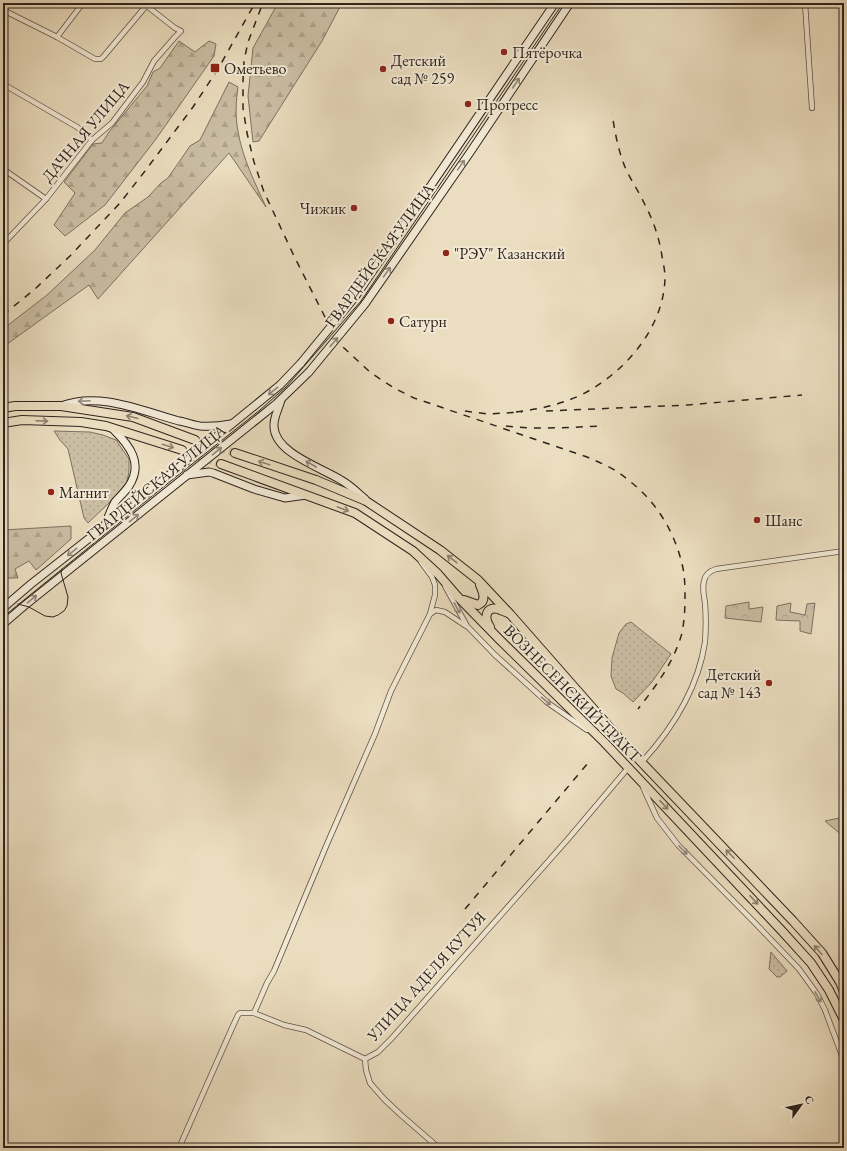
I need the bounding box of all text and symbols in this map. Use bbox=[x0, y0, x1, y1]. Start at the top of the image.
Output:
place label: Пятёрочка bbox=[512, 42, 583, 63]
marker: Пятёрочка bbox=[499, 47, 509, 57]
place label: Детский сад № 259 bbox=[391, 50, 455, 89]
place label: Ометьево bbox=[224, 58, 286, 79]
marker: Ометьево bbox=[209, 62, 221, 74]
marker: Детский сад № 259 bbox=[378, 64, 388, 74]
street label: ДАЧНАЯ УЛИЦА bbox=[37, 75, 135, 186]
one-way arrow bbox=[512, 78, 520, 89]
place label: Прогресс bbox=[476, 94, 538, 115]
marker: Прогресс bbox=[463, 99, 473, 109]
one-way arrow bbox=[457, 160, 465, 171]
street label: ГВАРДЕЙСКАЯ УЛИЦА bbox=[320, 178, 439, 332]
place label: Чижик bbox=[299, 198, 346, 219]
marker: Чижик bbox=[349, 203, 359, 213]
place label: "РЭУ" Казанский bbox=[454, 243, 566, 264]
marker: "РЭУ" Казанский bbox=[441, 248, 451, 258]
one-way arrow bbox=[383, 267, 391, 278]
place label: Сатурн bbox=[399, 311, 447, 332]
marker: Сатурн bbox=[386, 316, 396, 326]
one-way arrow bbox=[329, 337, 338, 348]
one-way arrow bbox=[267, 386, 278, 395]
one-way arrow bbox=[78, 397, 91, 404]
one-way arrow bbox=[126, 413, 139, 421]
one-way arrow bbox=[35, 418, 48, 425]
street label: ГВАРДЕЙСКАЯ УЛИЦА bbox=[82, 419, 231, 545]
one-way arrow bbox=[162, 443, 175, 450]
one-way arrow bbox=[212, 446, 223, 455]
one-way arrow bbox=[258, 459, 271, 466]
one-way arrow bbox=[305, 460, 317, 468]
place label: Магнит bbox=[59, 482, 109, 503]
marker: Магнит bbox=[46, 487, 56, 497]
one-way arrow bbox=[337, 506, 349, 514]
place label: Шанс bbox=[765, 510, 803, 531]
one-way arrow bbox=[129, 513, 139, 522]
marker: Шанс bbox=[752, 515, 762, 525]
one-way arrow bbox=[66, 548, 77, 557]
one-way arrow bbox=[446, 554, 457, 563]
one-way arrow bbox=[27, 594, 38, 603]
one-way arrow bbox=[453, 602, 461, 614]
street label: ВОЗНЕСЕНСКИЙ ТРАКТ bbox=[499, 620, 646, 767]
place label: Детский сад № 143 bbox=[698, 664, 762, 703]
marker: Детский сад № 143 bbox=[764, 678, 774, 688]
one-way arrow bbox=[541, 697, 552, 706]
one-way arrow bbox=[660, 800, 669, 811]
one-way arrow bbox=[678, 845, 688, 855]
one-way arrow bbox=[725, 849, 735, 859]
one-way arrow bbox=[749, 895, 758, 905]
street label: УЛИЦА АДЕЛЯ КУТУЯ bbox=[362, 907, 490, 1046]
one-way arrow bbox=[814, 944, 823, 955]
one-way arrow bbox=[815, 991, 822, 1003]
north arrow bbox=[781, 1085, 821, 1125]
text: С bbox=[801, 1092, 817, 1107]

